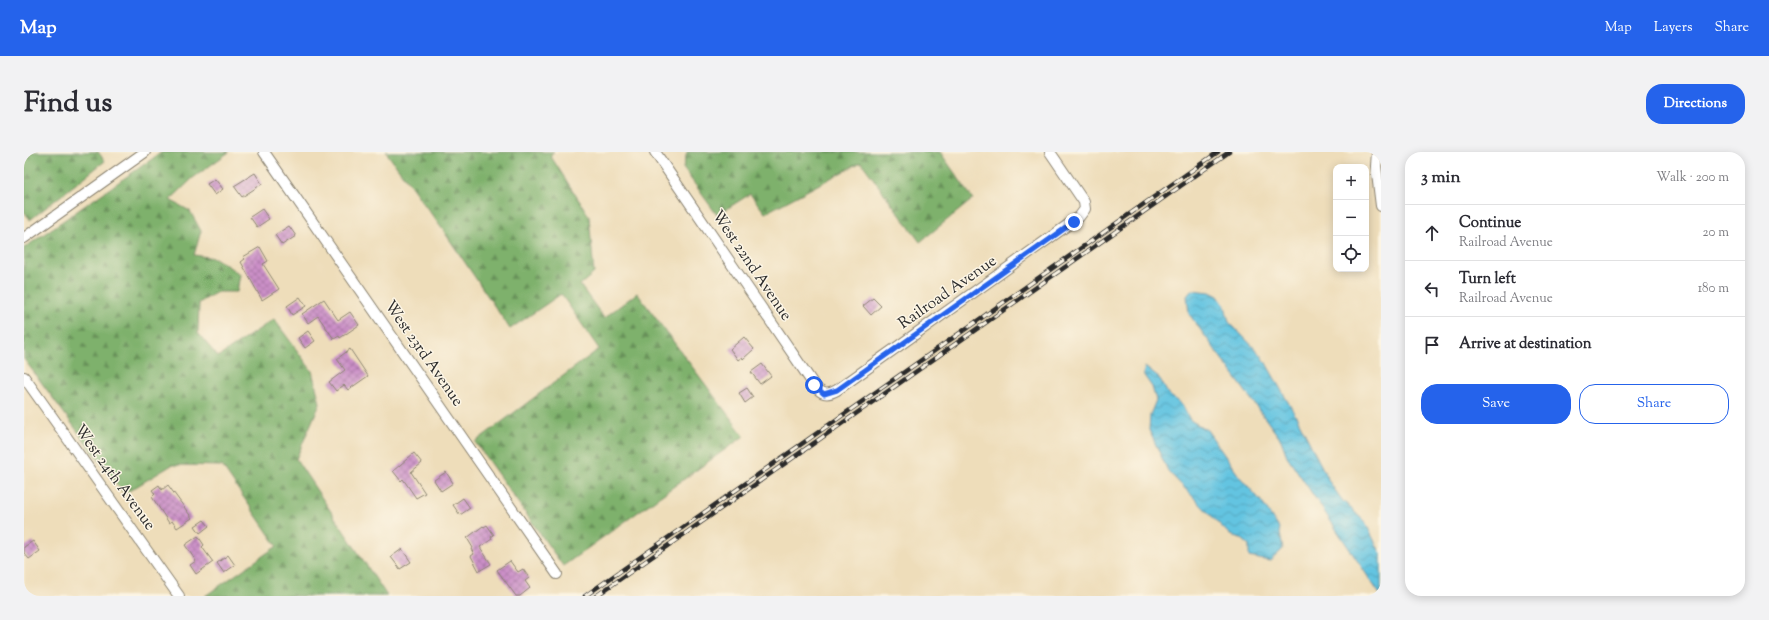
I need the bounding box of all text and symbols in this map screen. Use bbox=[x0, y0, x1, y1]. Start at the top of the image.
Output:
text: Map bbox=[20, 15, 57, 42]
text: Map bbox=[1605, 18, 1632, 38]
text: Layers bbox=[1654, 18, 1692, 38]
text: Share bbox=[1714, 18, 1749, 38]
text: Find us bbox=[24, 84, 112, 124]
button: Directions bbox=[1646, 84, 1745, 124]
map controls bbox=[1333, 164, 1369, 272]
button: + bbox=[1333, 164, 1369, 200]
text: 3 min bbox=[1421, 166, 1460, 190]
text: Walk · 200 m bbox=[1656, 169, 1729, 187]
button: − bbox=[1333, 200, 1369, 236]
street label: West 22nd Avenue bbox=[705, 206, 797, 326]
route end bbox=[1065, 213, 1083, 231]
text: Continue bbox=[1459, 213, 1521, 234]
icon: ahead bbox=[1421, 222, 1443, 244]
text: 20 m bbox=[1703, 224, 1729, 242]
text: Railroad Avenue bbox=[1459, 234, 1553, 252]
button: locate bbox=[1333, 236, 1369, 272]
street label: Railroad Avenue bbox=[894, 250, 1002, 336]
text: Turn left bbox=[1459, 269, 1516, 290]
icon: left bbox=[1421, 278, 1443, 300]
text: 180 m bbox=[1698, 280, 1729, 298]
text: Railroad Avenue bbox=[1459, 290, 1553, 308]
street label: West 23rd Avenue bbox=[378, 296, 468, 412]
icon: arrive bbox=[1421, 334, 1443, 356]
text: Arrive at destination bbox=[1459, 334, 1592, 355]
route start bbox=[805, 376, 823, 394]
button: Save bbox=[1421, 384, 1571, 424]
button: Share bbox=[1579, 384, 1729, 424]
street label: West 24th Avenue bbox=[68, 420, 160, 536]

